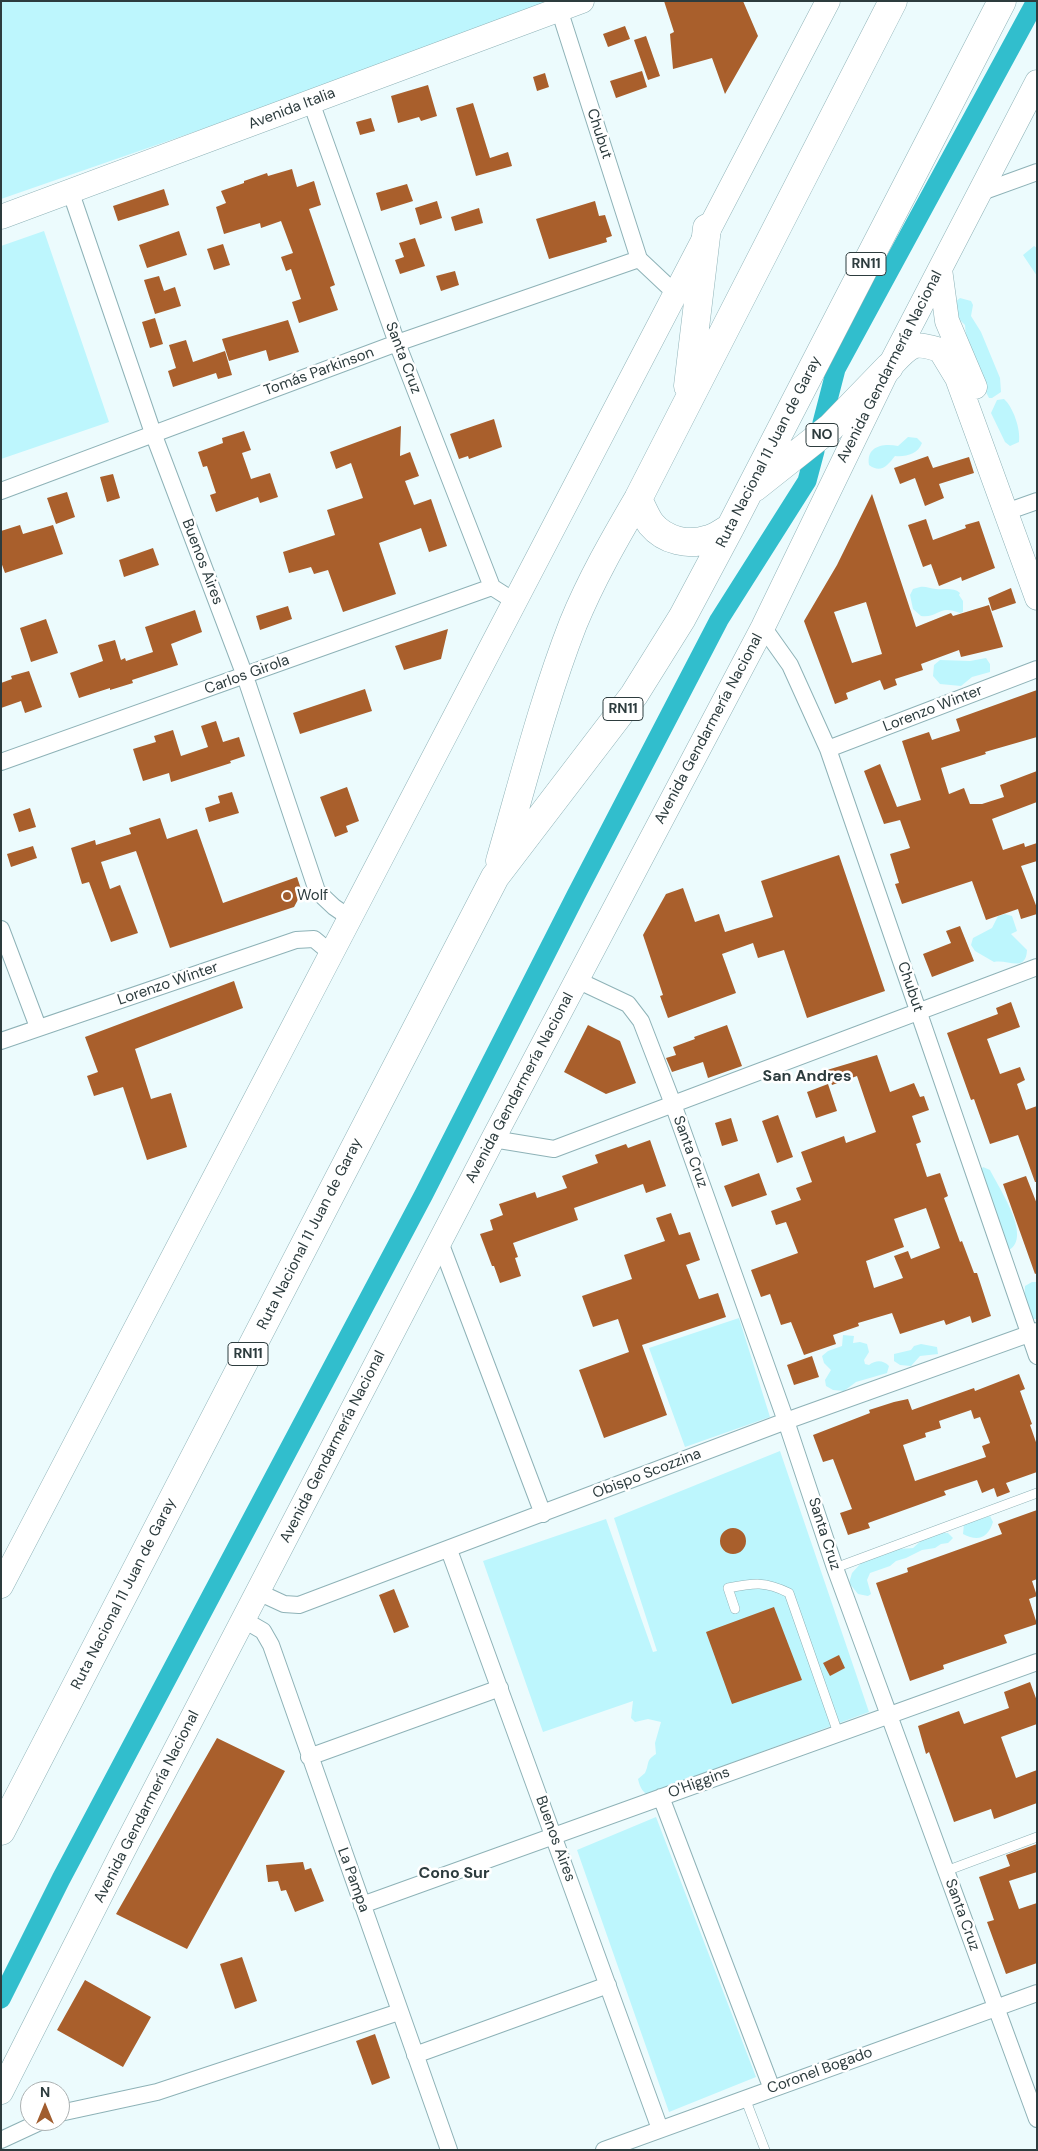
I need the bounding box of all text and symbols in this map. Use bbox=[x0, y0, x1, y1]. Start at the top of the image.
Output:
street label: Avenida Italia bbox=[246, 84, 338, 134]
street label: Chubut bbox=[582, 107, 616, 161]
road number: RN11 bbox=[846, 252, 886, 276]
street label: Avenida Gendarmería Nacional bbox=[834, 268, 946, 466]
street label: Santa Cruz bbox=[381, 320, 425, 396]
street label: Tomás Parkinson bbox=[261, 344, 377, 400]
street label: Ruta Nacional 11 Juan de Garay bbox=[713, 353, 825, 551]
road number: NO bbox=[806, 424, 838, 446]
street label: Buenos Aires bbox=[177, 517, 227, 607]
street label: Avenida Gendarmería Nacional bbox=[651, 631, 767, 827]
street label: Carlos Girola bbox=[202, 651, 292, 699]
street label: Lorenzo Winter bbox=[881, 682, 985, 736]
road number: RN11 bbox=[603, 698, 643, 721]
place label: Wolf bbox=[297, 887, 328, 905]
marker: Wolf bbox=[281, 890, 293, 902]
street label: Lorenzo Winter bbox=[115, 958, 221, 1010]
street label: Chubut bbox=[893, 960, 927, 1014]
street label: Avenida Gendarmería Nacional bbox=[462, 990, 578, 1186]
district label: San Andres bbox=[763, 1067, 851, 1087]
street label: Santa Cruz bbox=[669, 1114, 711, 1190]
street label: Ruta Nacional 11 Juan de Garay bbox=[254, 1135, 366, 1333]
road number: RN11 bbox=[228, 1342, 268, 1366]
street label: Avenida Gendarmería Nacional bbox=[277, 1348, 389, 1546]
street label: Obispo Scozzina bbox=[590, 1445, 704, 1503]
street label: Ruta Nacional 11 Juan de Garay bbox=[68, 1495, 180, 1693]
street label: Santa Cruz bbox=[804, 1495, 844, 1573]
street label: Avenida Gendarmería Nacional bbox=[91, 1708, 203, 1906]
street label: O'Higgins bbox=[666, 1764, 732, 1802]
street label: Buenos Aires bbox=[531, 1794, 579, 1884]
street label: La Pampa bbox=[333, 1845, 373, 1915]
district label: Cono Sur bbox=[418, 1864, 490, 1884]
street label: Santa Cruz bbox=[941, 1877, 983, 1953]
street label: Coronel Bogado bbox=[765, 2044, 875, 2098]
north arrow bbox=[20, 2081, 70, 2131]
text: N bbox=[40, 2083, 50, 2101]

